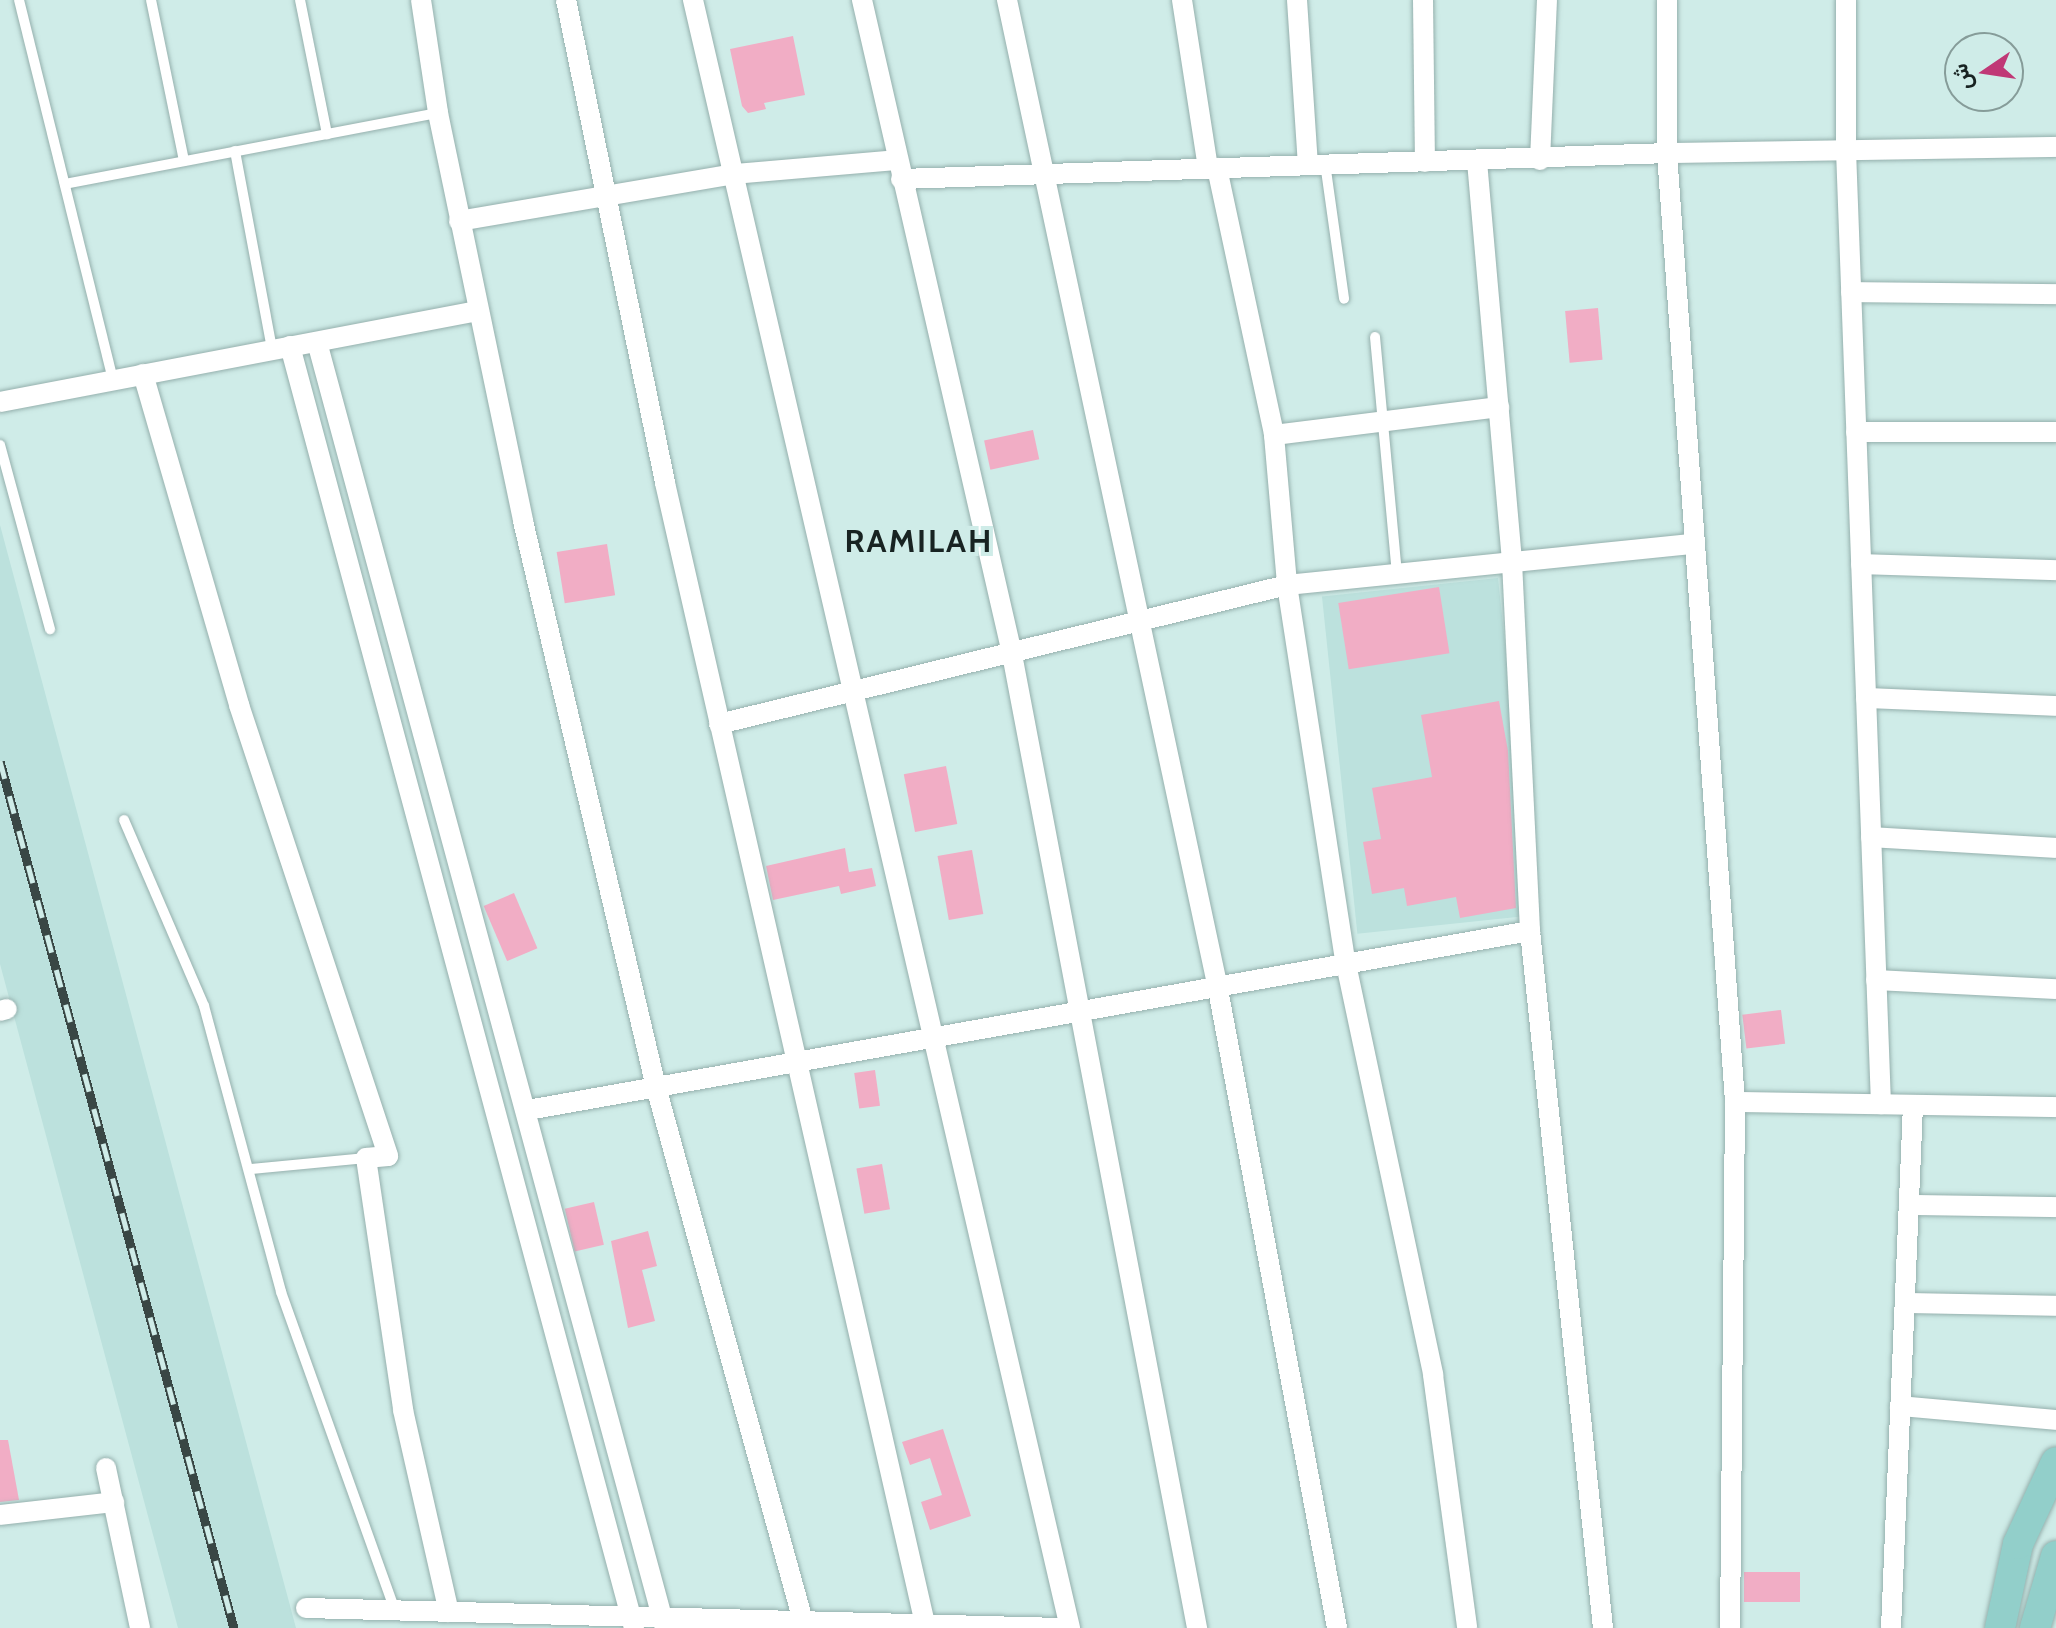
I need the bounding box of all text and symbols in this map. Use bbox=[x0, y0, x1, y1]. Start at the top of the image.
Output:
north arrow bbox=[1944, 32, 2024, 112]
text: ش bbox=[1946, 61, 1978, 93]
district label: RAMILAH bbox=[845, 522, 993, 560]

